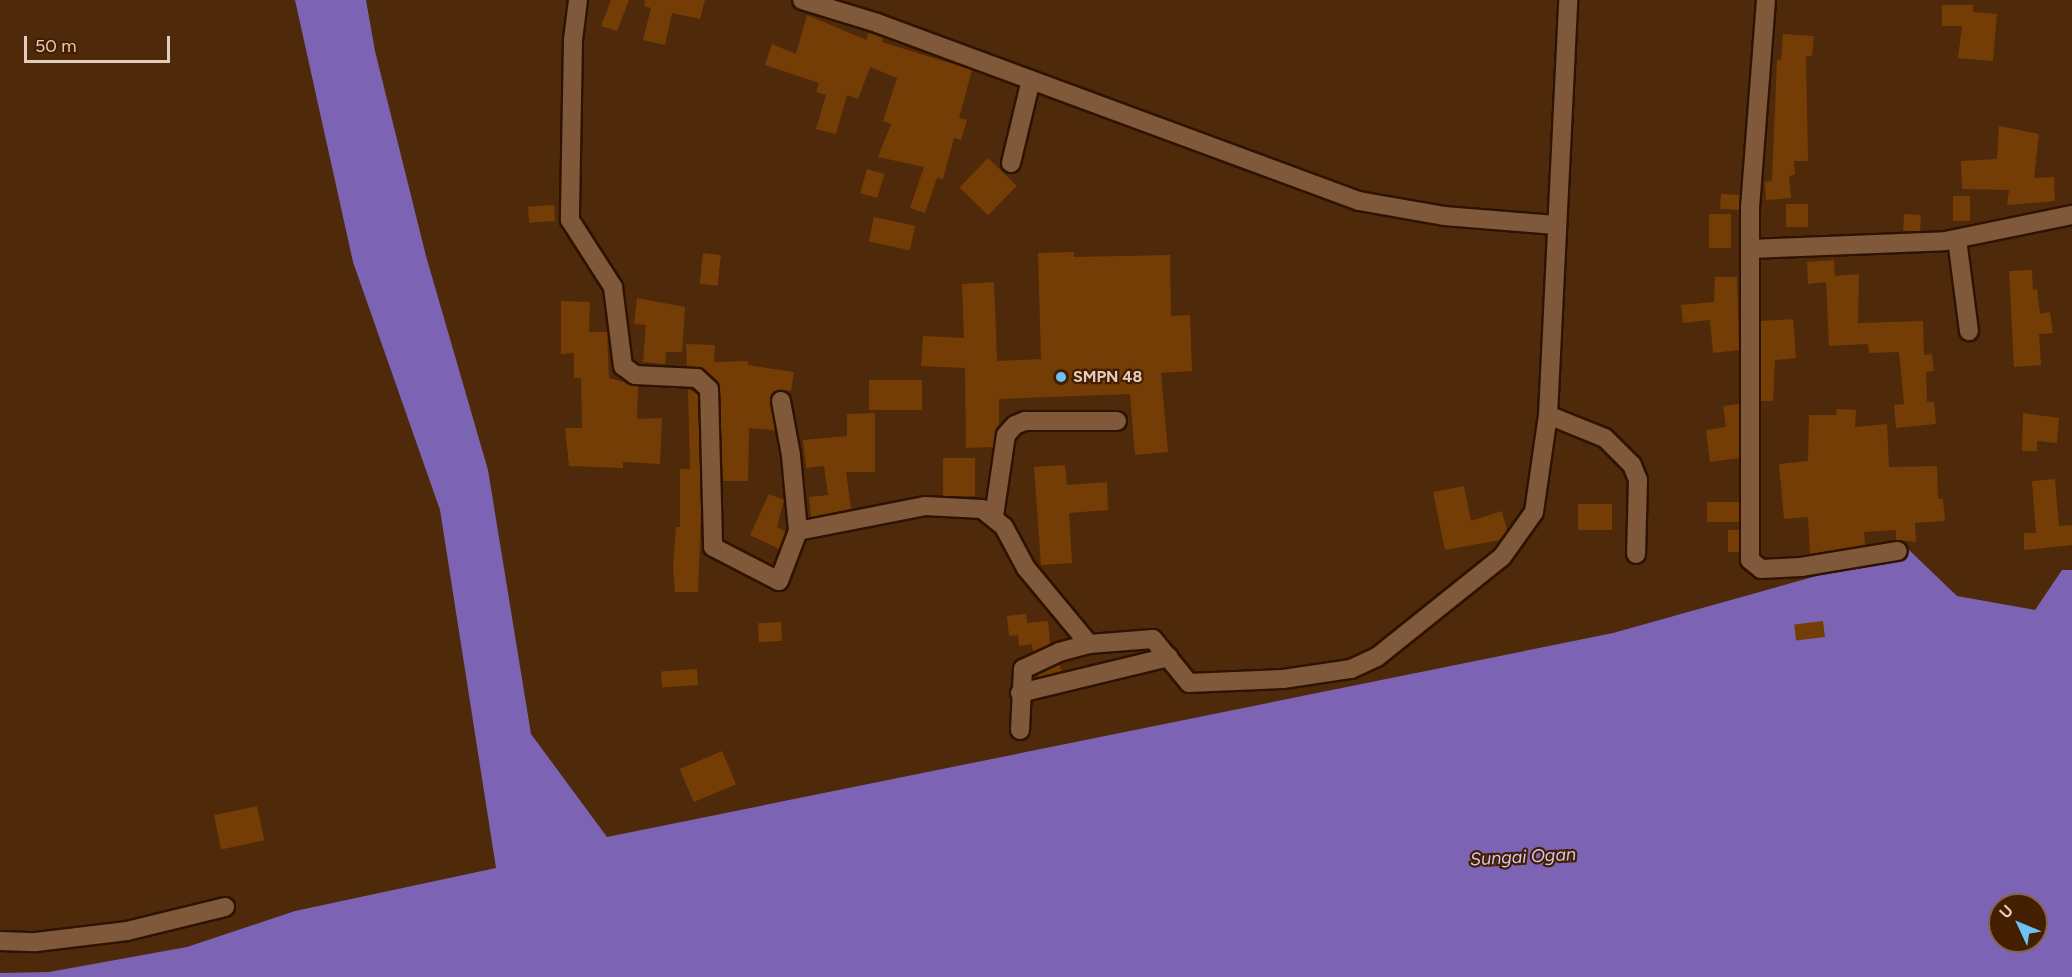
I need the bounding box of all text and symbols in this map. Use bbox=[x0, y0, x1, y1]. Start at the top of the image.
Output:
scale bar bbox=[27, 24, 172, 62]
text: 50 m bbox=[35, 35, 77, 57]
place label: SMPN 48 bbox=[1073, 367, 1142, 387]
marker: SMPN 48 bbox=[1054, 370, 1068, 384]
water label: Sungai Ogan bbox=[1469, 843, 1577, 871]
north arrow bbox=[1988, 893, 2048, 953]
text: U bbox=[1995, 901, 2017, 922]

